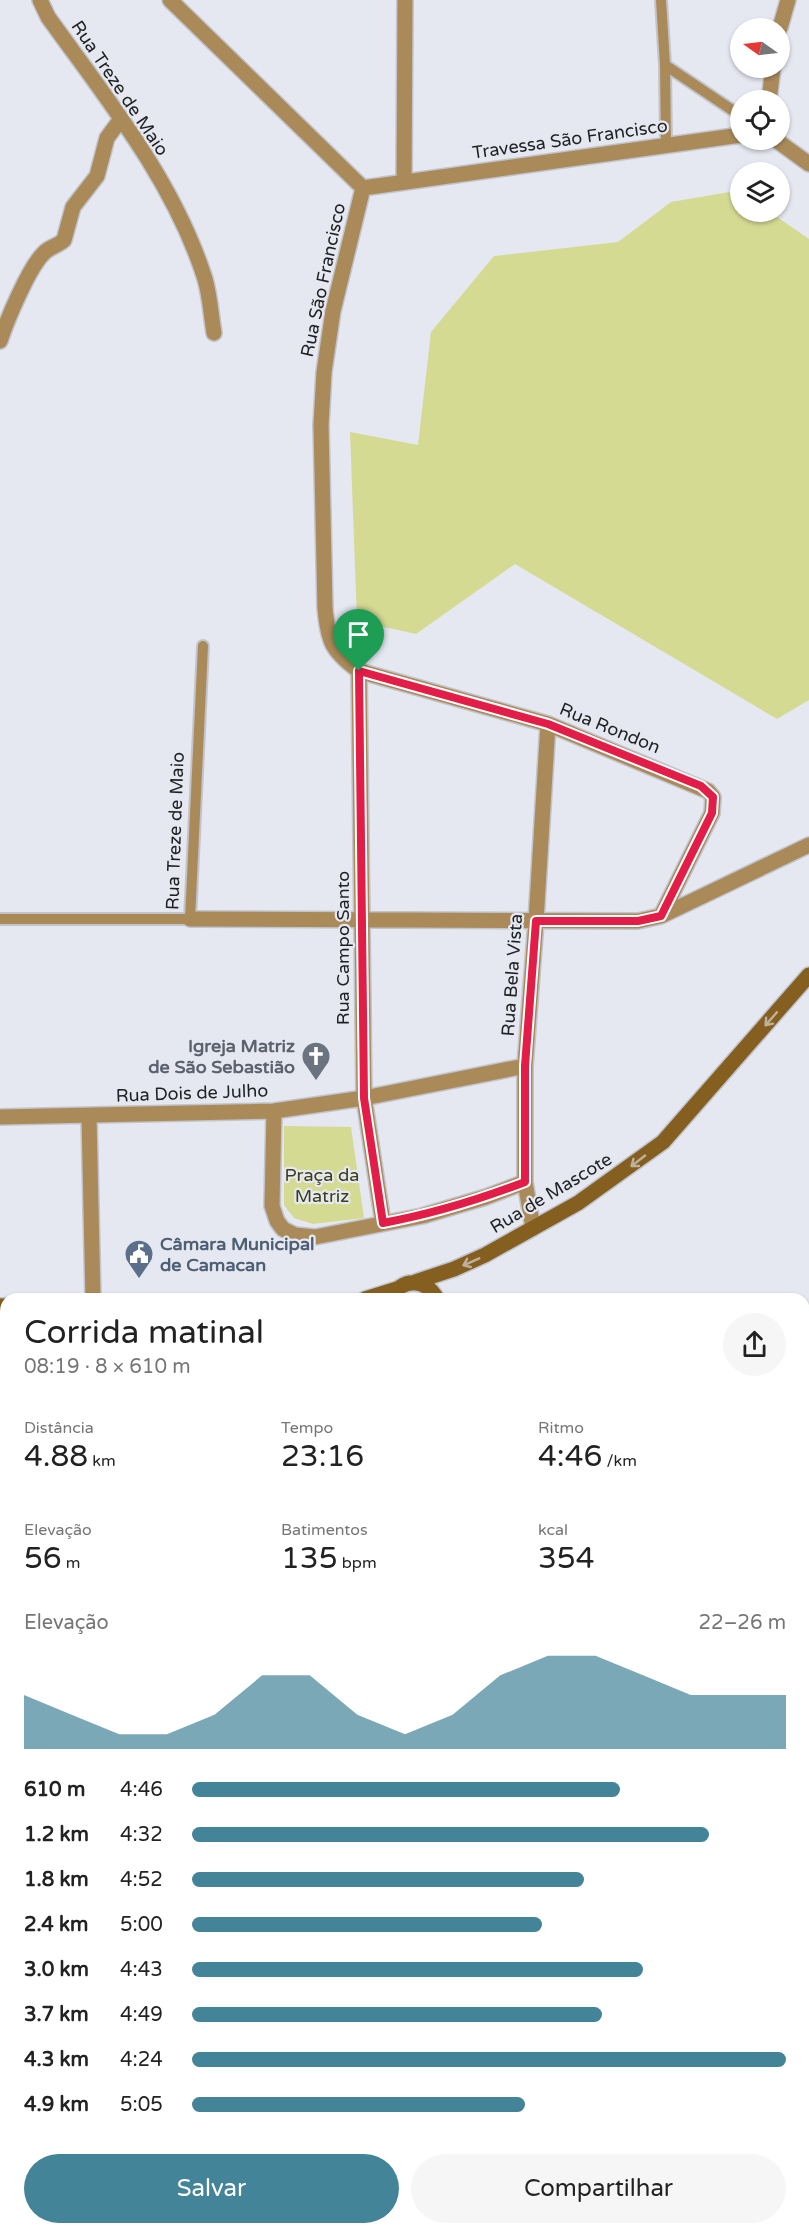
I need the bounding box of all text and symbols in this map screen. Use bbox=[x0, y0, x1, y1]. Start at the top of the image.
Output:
street label: Rua Treze de Maio bbox=[67, 16, 173, 160]
north arrow bbox=[730, 18, 790, 78]
map controls bbox=[730, 18, 790, 222]
button: locate bbox=[730, 90, 790, 150]
street label: Travessa São Francisco bbox=[471, 114, 669, 164]
button: layers bbox=[730, 162, 790, 222]
street label: Rua São Francisco bbox=[296, 201, 350, 359]
pin bbox=[333, 609, 384, 671]
icon: arrive bbox=[342, 618, 375, 651]
street label: Rua Rondon bbox=[556, 698, 664, 758]
street label: Rua Treze de Maio bbox=[161, 751, 189, 910]
street label: Rua Campo Santo bbox=[332, 871, 354, 1025]
street label: Rua Bela Vista bbox=[497, 913, 527, 1037]
one-way arrow bbox=[764, 1011, 778, 1026]
place label: Igreja Matriz de São Sebastião bbox=[148, 1035, 295, 1078]
church icon: Igreja Matriz de São Sebastião bbox=[300, 1040, 332, 1082]
street label: Rua Dois de Julho bbox=[115, 1079, 269, 1107]
street label: Rua de Mascote bbox=[486, 1148, 616, 1238]
one-way arrow bbox=[630, 1155, 646, 1168]
park label: Praça da Matriz bbox=[285, 1164, 359, 1207]
place label: Câmara Municipal de Camacan bbox=[160, 1233, 315, 1276]
public building icon: Câmara Municipal de Camacan bbox=[123, 1238, 155, 1280]
one-way arrow bbox=[462, 1257, 480, 1268]
text: Corrida matinal bbox=[24, 1313, 264, 1352]
button: share bbox=[723, 1313, 786, 1376]
text: 08:19 · 8 × 610 m bbox=[24, 1355, 191, 1379]
text: Distância bbox=[24, 1418, 94, 1438]
text: Tempo bbox=[281, 1418, 333, 1438]
text: Ritmo bbox=[538, 1418, 584, 1438]
text: 4.88 bbox=[24, 1438, 88, 1475]
text: 23:16 bbox=[281, 1438, 364, 1475]
text: 4:46 bbox=[538, 1438, 602, 1475]
text: km bbox=[88, 1451, 116, 1471]
text: /km bbox=[602, 1451, 637, 1471]
text: Elevação bbox=[24, 1520, 92, 1540]
text: Batimentos bbox=[281, 1520, 368, 1540]
text: kcal bbox=[538, 1520, 568, 1540]
text: 56 bbox=[24, 1540, 62, 1577]
text: 135 bbox=[281, 1540, 338, 1577]
text: 354 bbox=[538, 1540, 595, 1577]
text: m bbox=[62, 1553, 81, 1573]
text: bpm bbox=[338, 1553, 377, 1573]
text: Elevação bbox=[24, 1611, 109, 1635]
text: 22–26 m bbox=[699, 1611, 786, 1635]
text: 610 m bbox=[24, 1778, 85, 1802]
text: 4:46 bbox=[120, 1778, 163, 1802]
text: 1.2 km bbox=[24, 1823, 89, 1847]
text: 4:32 bbox=[120, 1823, 163, 1847]
text: 1.8 km bbox=[24, 1868, 89, 1892]
text: 4:52 bbox=[120, 1868, 163, 1892]
text: 2.4 km bbox=[24, 1913, 88, 1937]
text: 5:00 bbox=[120, 1913, 163, 1937]
text: 3.0 km bbox=[24, 1958, 89, 1982]
text: 4:43 bbox=[120, 1958, 163, 1982]
text: 3.7 km bbox=[24, 2003, 89, 2027]
text: 4:49 bbox=[120, 2003, 163, 2027]
text: 4.3 km bbox=[24, 2048, 89, 2072]
text: 4:24 bbox=[120, 2048, 163, 2072]
text: 4.9 km bbox=[24, 2093, 89, 2117]
text: 5:05 bbox=[120, 2093, 163, 2117]
button: Salvar bbox=[24, 2154, 399, 2223]
button: Compartilhar bbox=[411, 2154, 786, 2223]

